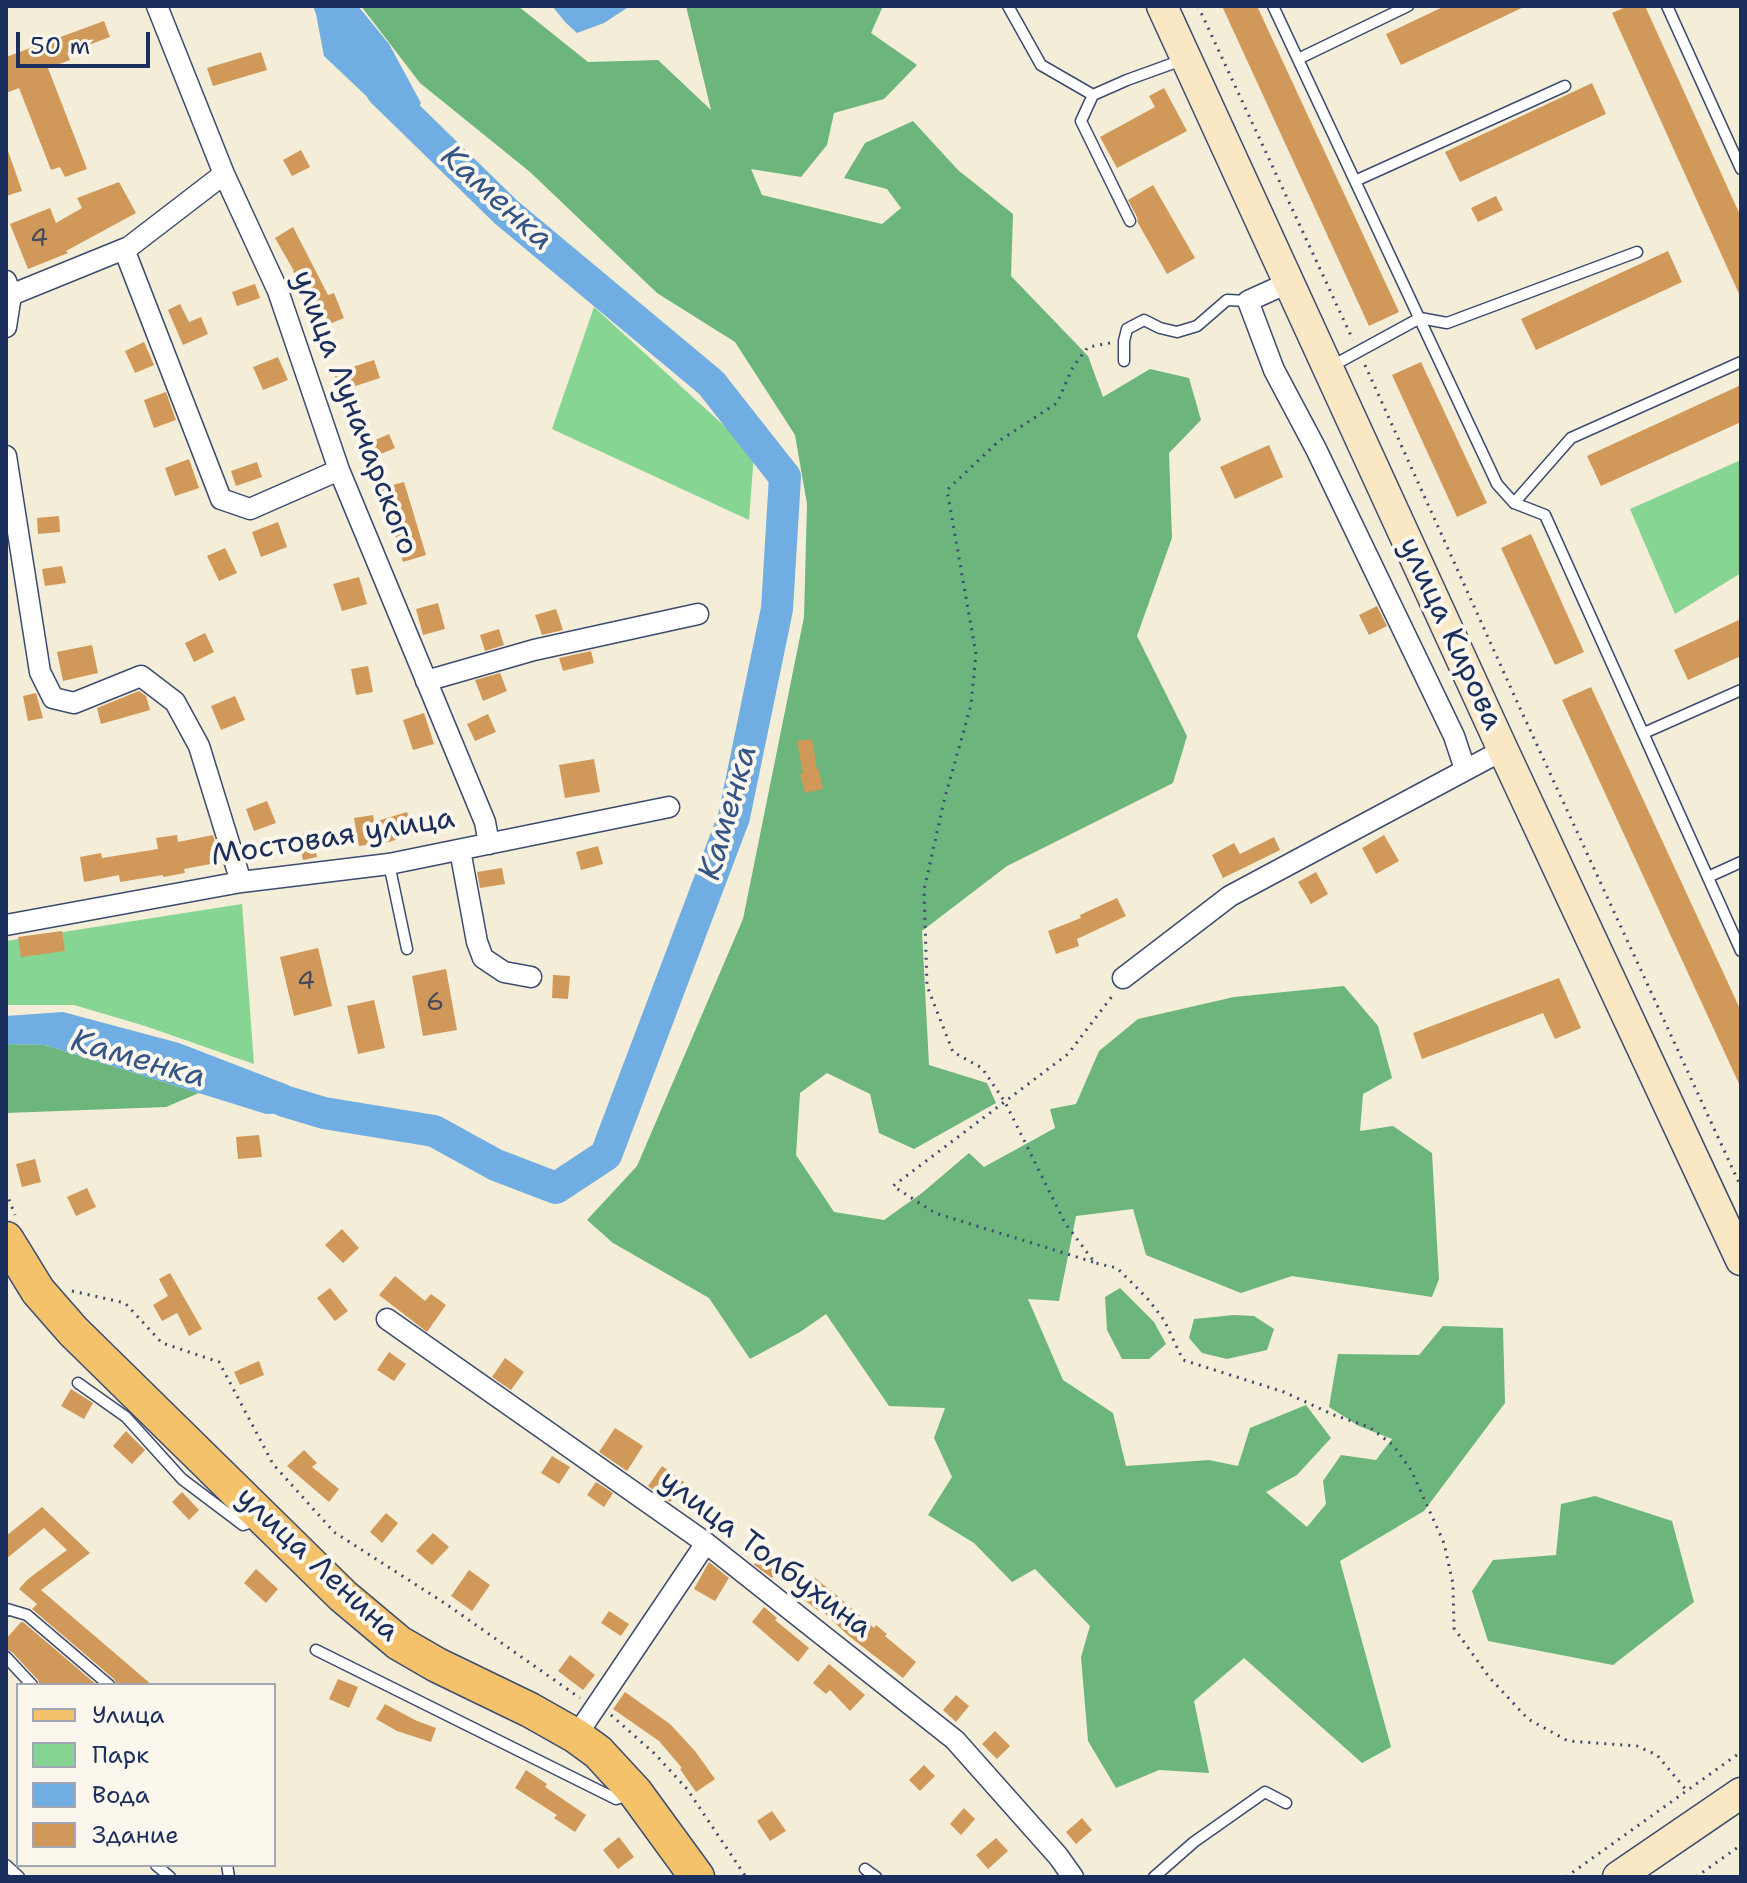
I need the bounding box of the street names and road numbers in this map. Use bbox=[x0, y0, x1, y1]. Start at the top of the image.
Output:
street label: улица Луначарского bbox=[283, 265, 425, 561]
street label: улица Кирова bbox=[1390, 532, 1510, 736]
street label: Мостовая улица bbox=[209, 801, 457, 875]
street label: улица Толбухина bbox=[652, 1463, 878, 1647]
street label: улица Ленина bbox=[228, 1480, 406, 1650]

